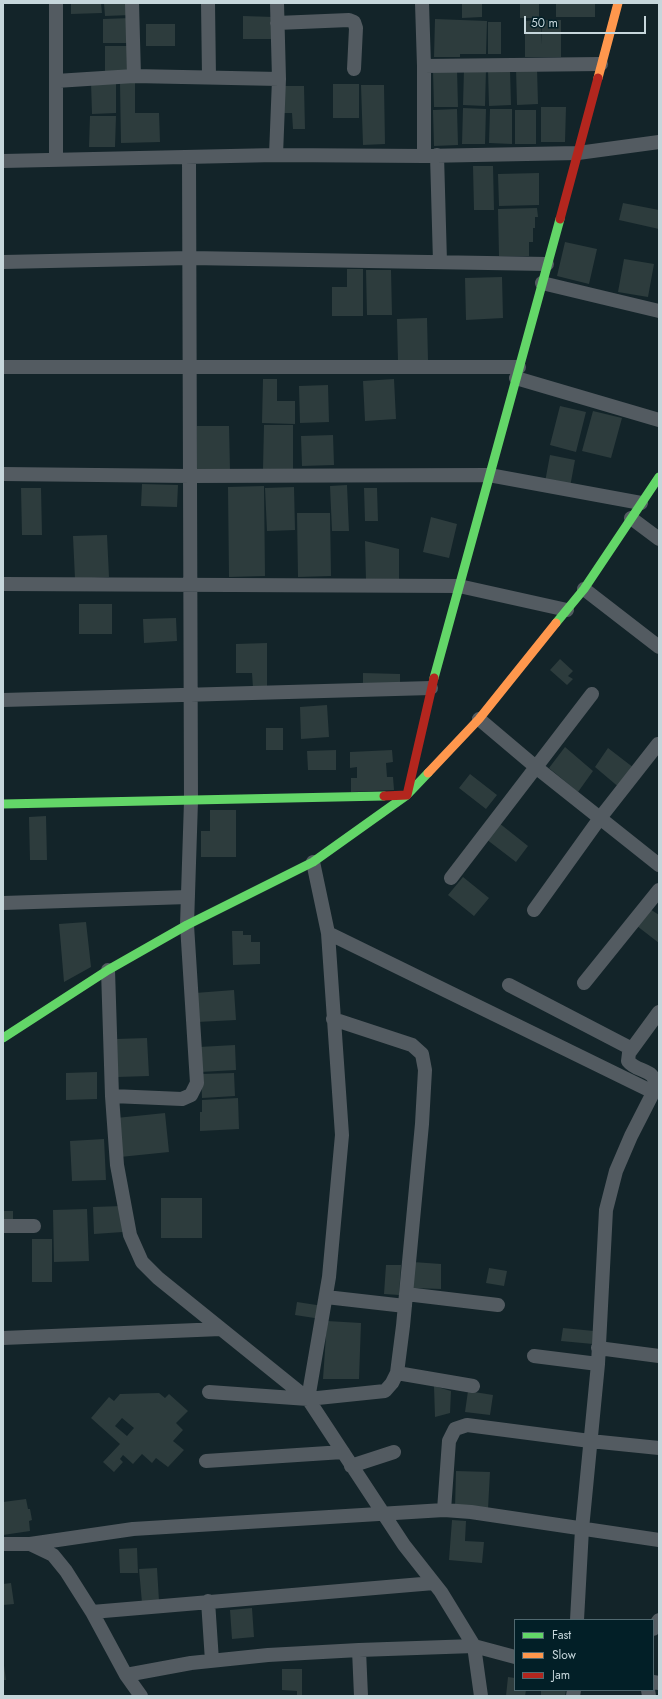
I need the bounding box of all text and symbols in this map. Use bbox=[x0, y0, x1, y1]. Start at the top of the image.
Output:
scale bar bbox=[526, 8, 648, 34]
text: 50 m bbox=[531, 14, 558, 32]
legend bbox=[514, 1619, 654, 1691]
text: Fast bbox=[552, 1626, 571, 1644]
text: Slow bbox=[552, 1646, 576, 1664]
text: Jam bbox=[552, 1666, 570, 1684]

